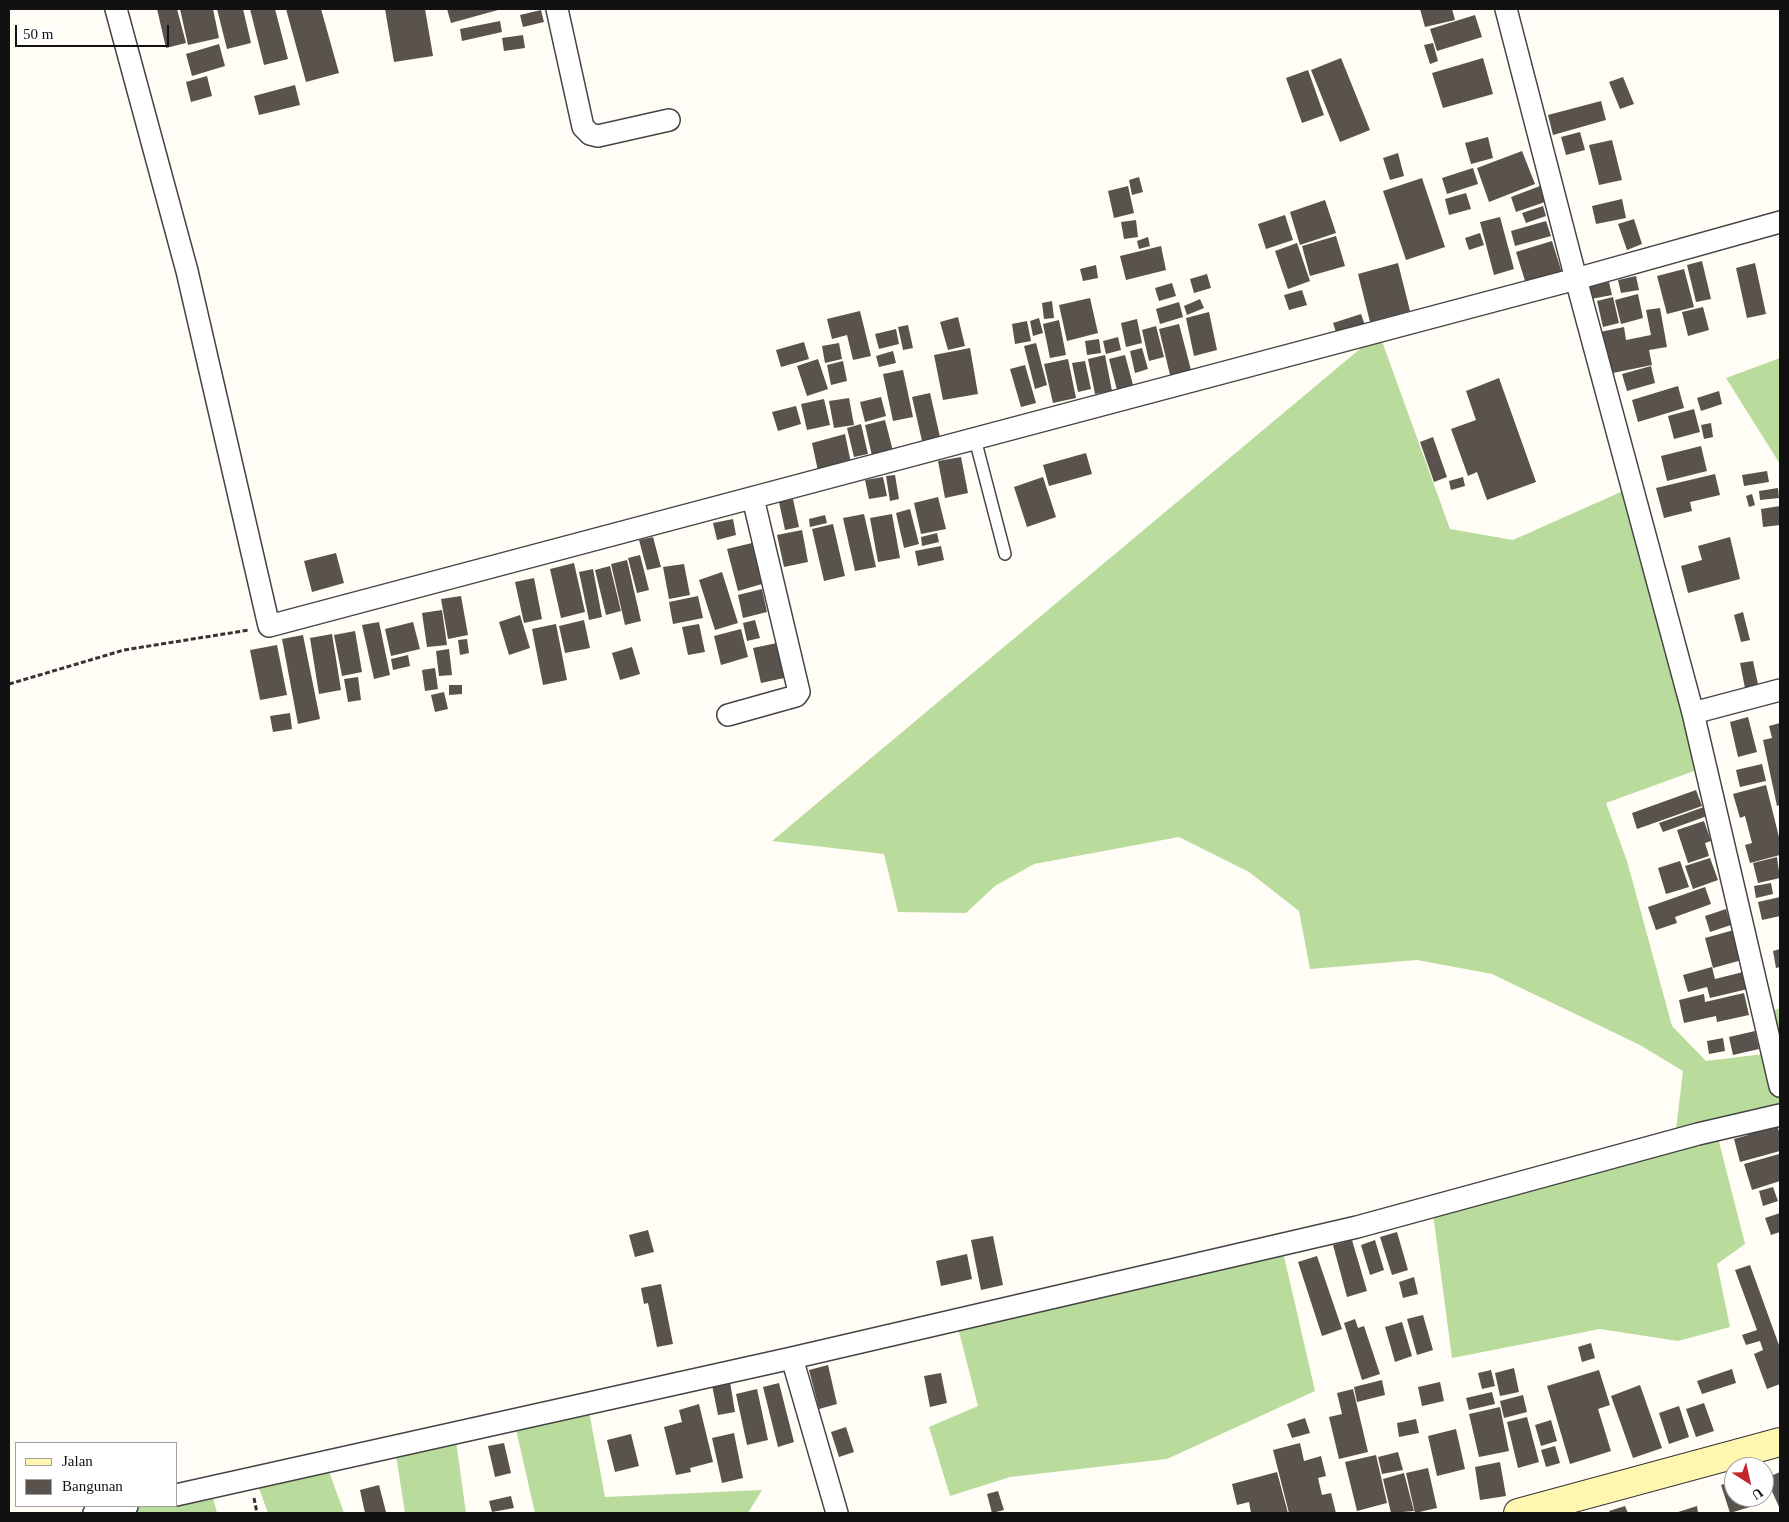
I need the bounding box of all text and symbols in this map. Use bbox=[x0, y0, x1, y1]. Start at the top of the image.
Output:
scale bar bbox=[18, 15, 171, 47]
text: 50 m bbox=[23, 26, 53, 42]
legend bbox=[15, 1442, 178, 1507]
text: Jalan bbox=[62, 1453, 93, 1469]
north arrow bbox=[1724, 1457, 1774, 1507]
text: Bangunan bbox=[62, 1478, 123, 1494]
text: U bbox=[1749, 1485, 1766, 1503]

